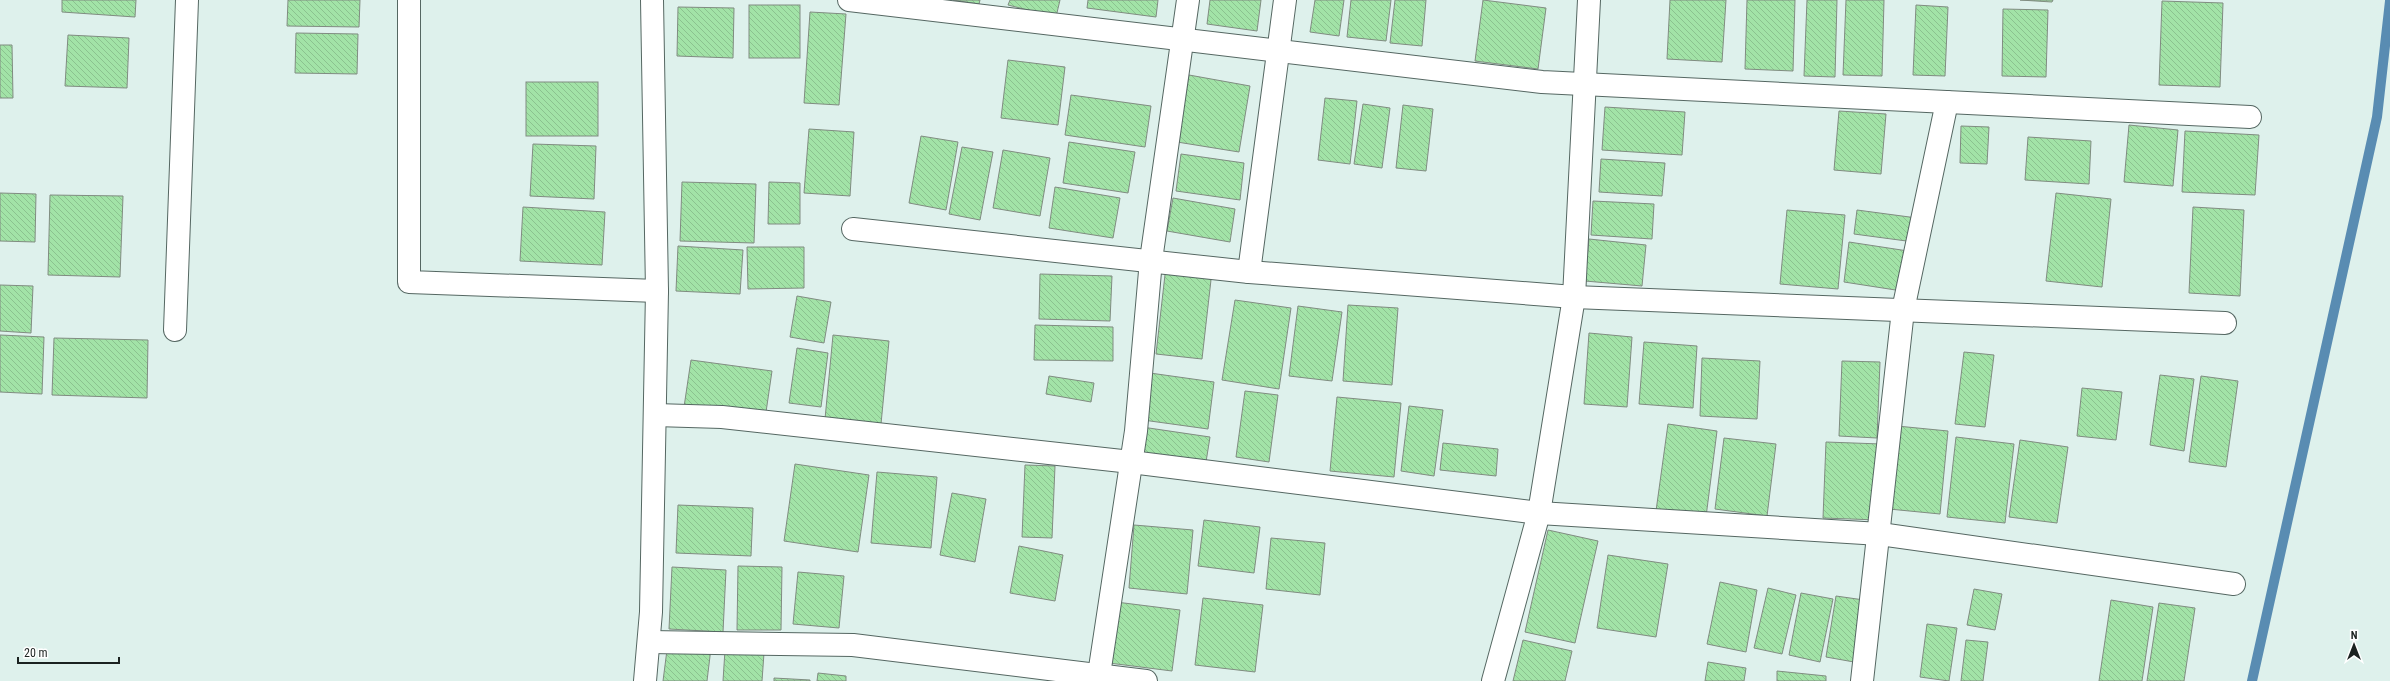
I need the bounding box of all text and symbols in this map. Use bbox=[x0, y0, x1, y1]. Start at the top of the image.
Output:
north arrow bbox=[2334, 625, 2374, 665]
text: N bbox=[2351, 629, 2358, 642]
scale bar bbox=[18, 639, 119, 665]
text: 20 m bbox=[24, 646, 48, 660]

